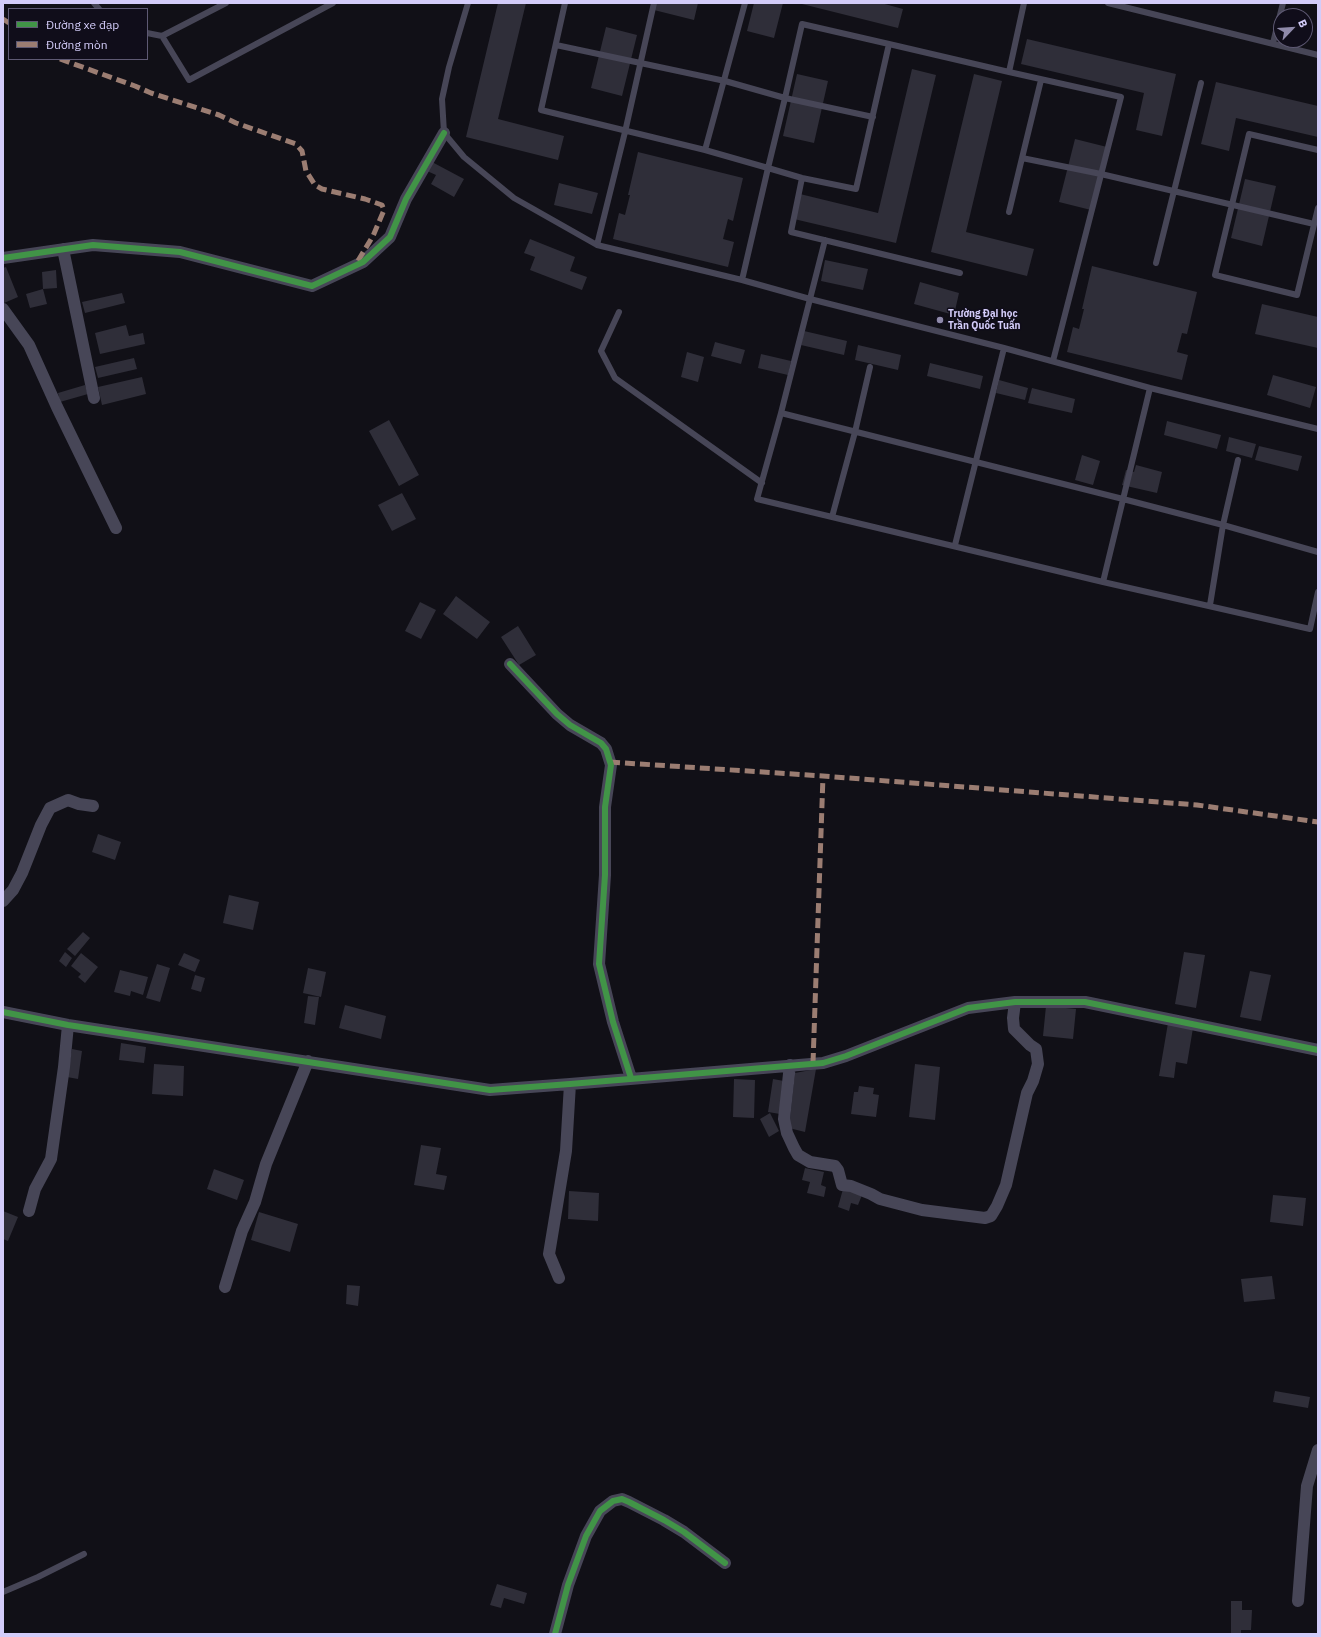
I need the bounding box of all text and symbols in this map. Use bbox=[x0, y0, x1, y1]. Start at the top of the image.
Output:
legend bbox=[8, 8, 148, 60]
north arrow bbox=[1273, 8, 1313, 48]
text: Đường xe đạp bbox=[46, 17, 119, 32]
text: B bbox=[1295, 17, 1311, 30]
text: Đường mòn bbox=[46, 37, 108, 52]
place label: Trường Đại học Trần Quốc Tuấn bbox=[948, 308, 1021, 332]
marker: Trường Đại học Trần Quốc Tuấn bbox=[935, 315, 945, 325]

